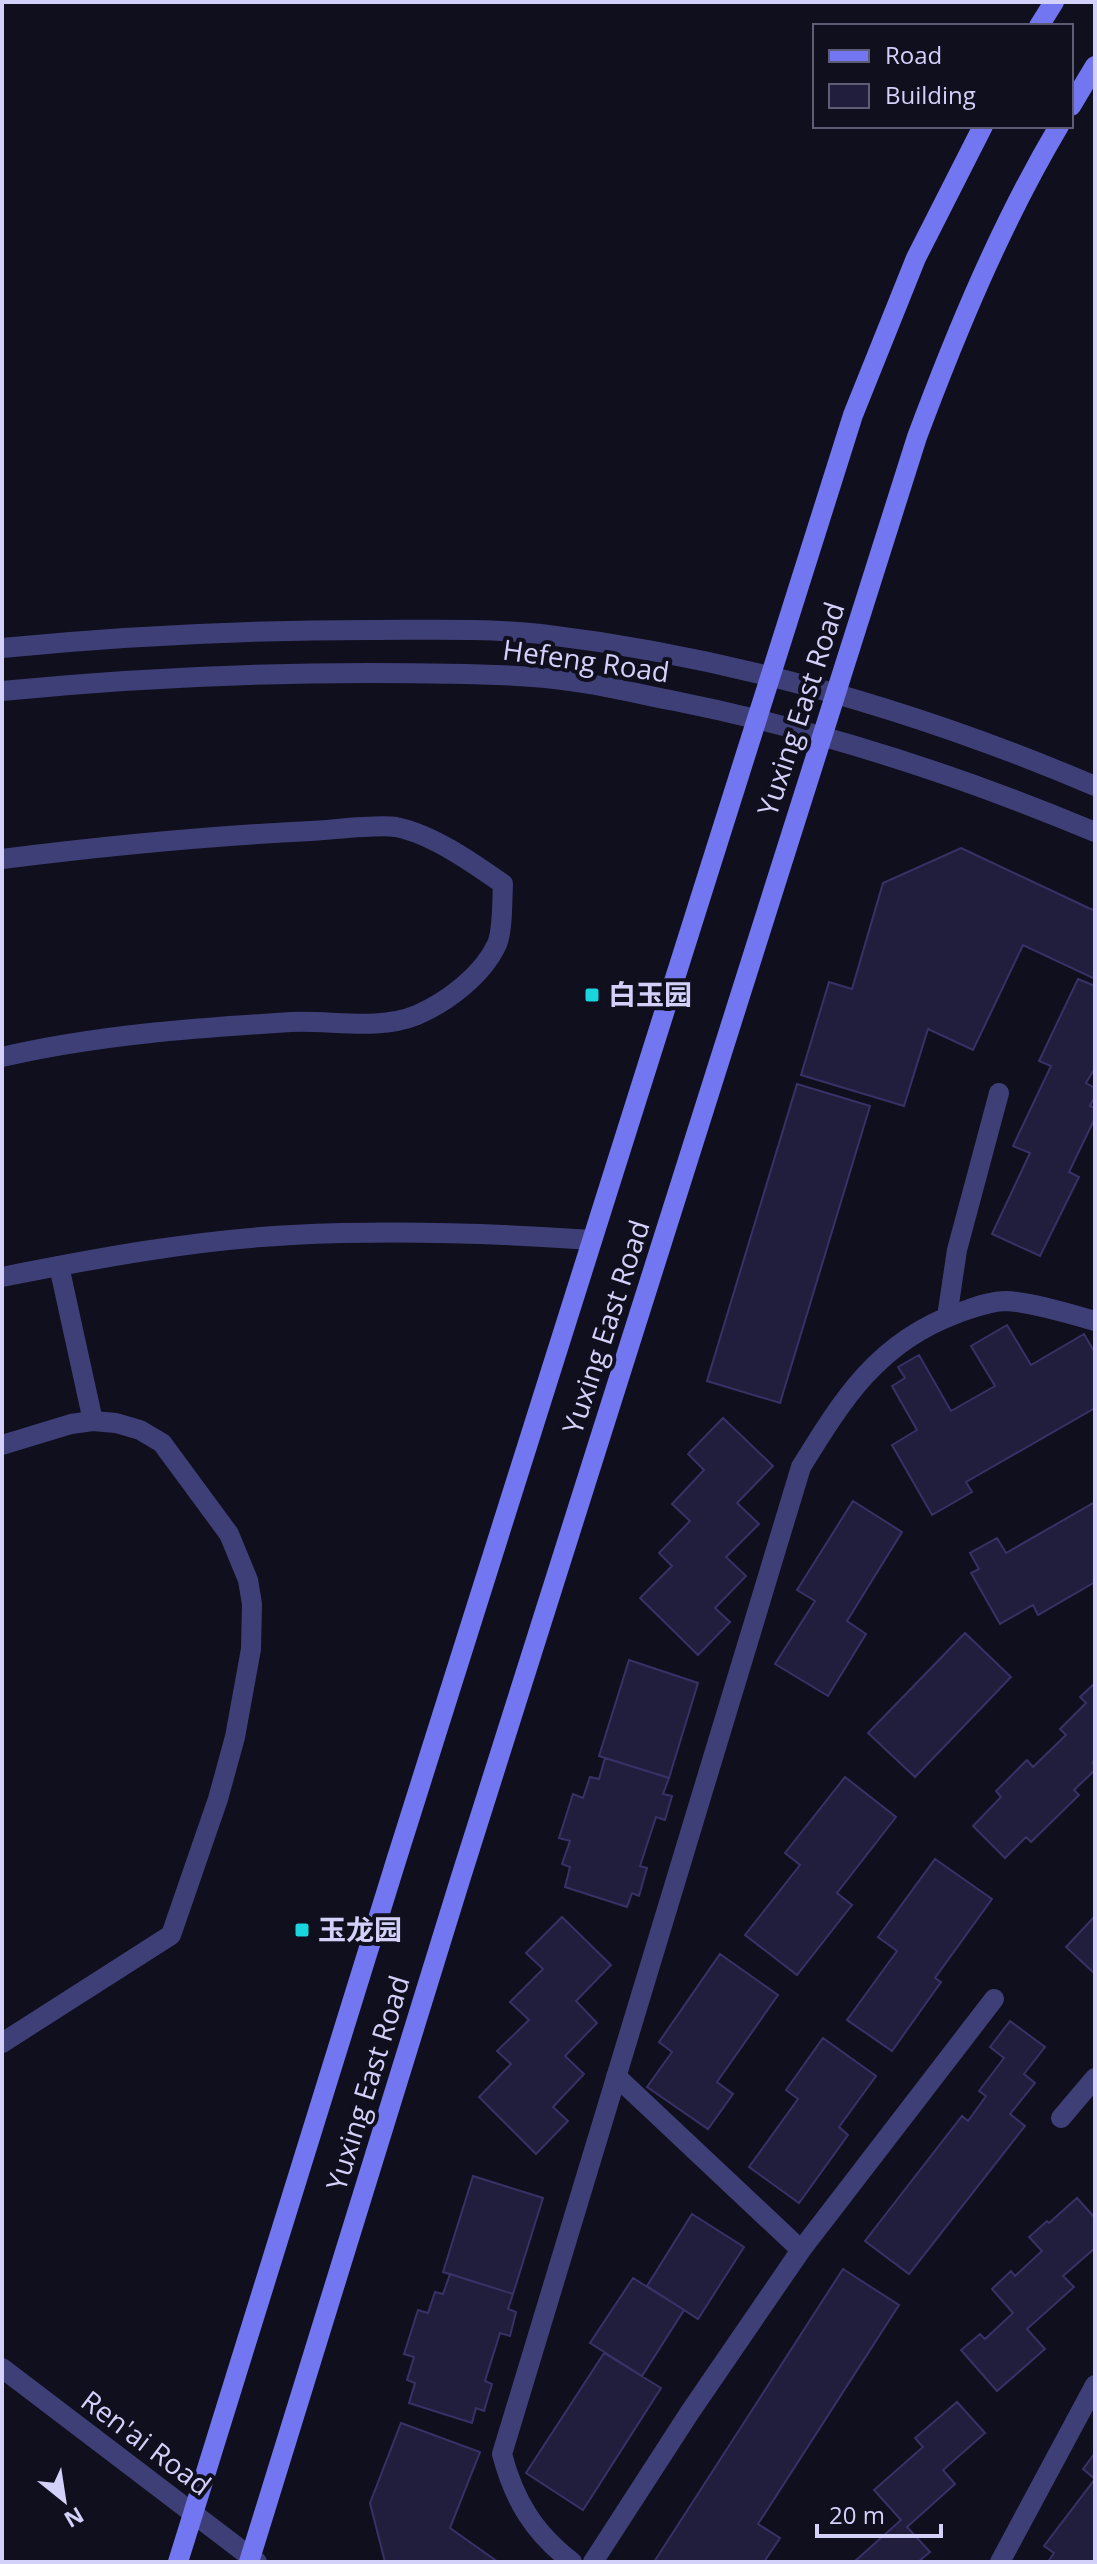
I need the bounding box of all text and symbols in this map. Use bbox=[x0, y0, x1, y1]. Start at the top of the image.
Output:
legend bbox=[813, 24, 1073, 128]
text: Road bbox=[885, 38, 942, 71]
text: Building bbox=[885, 78, 976, 111]
street label: Yuxing East Road bbox=[748, 597, 853, 820]
street label: Hefeng Road bbox=[500, 630, 672, 691]
place label: 白玉园 bbox=[608, 975, 692, 1013]
marker: 白玉园 bbox=[583, 986, 601, 1004]
street label: Yuxing East Road bbox=[553, 1215, 658, 1438]
place label: 玉龙园 bbox=[318, 1910, 402, 1948]
marker: 玉龙园 bbox=[293, 1921, 311, 1939]
street label: Yuxing East Road bbox=[316, 1971, 418, 2195]
street label: Ren'ai Road bbox=[74, 2381, 219, 2503]
north arrow bbox=[24, 2460, 104, 2540]
scale bar bbox=[817, 2488, 941, 2538]
text: 20 m bbox=[829, 2498, 885, 2531]
text: N bbox=[59, 2501, 90, 2536]

